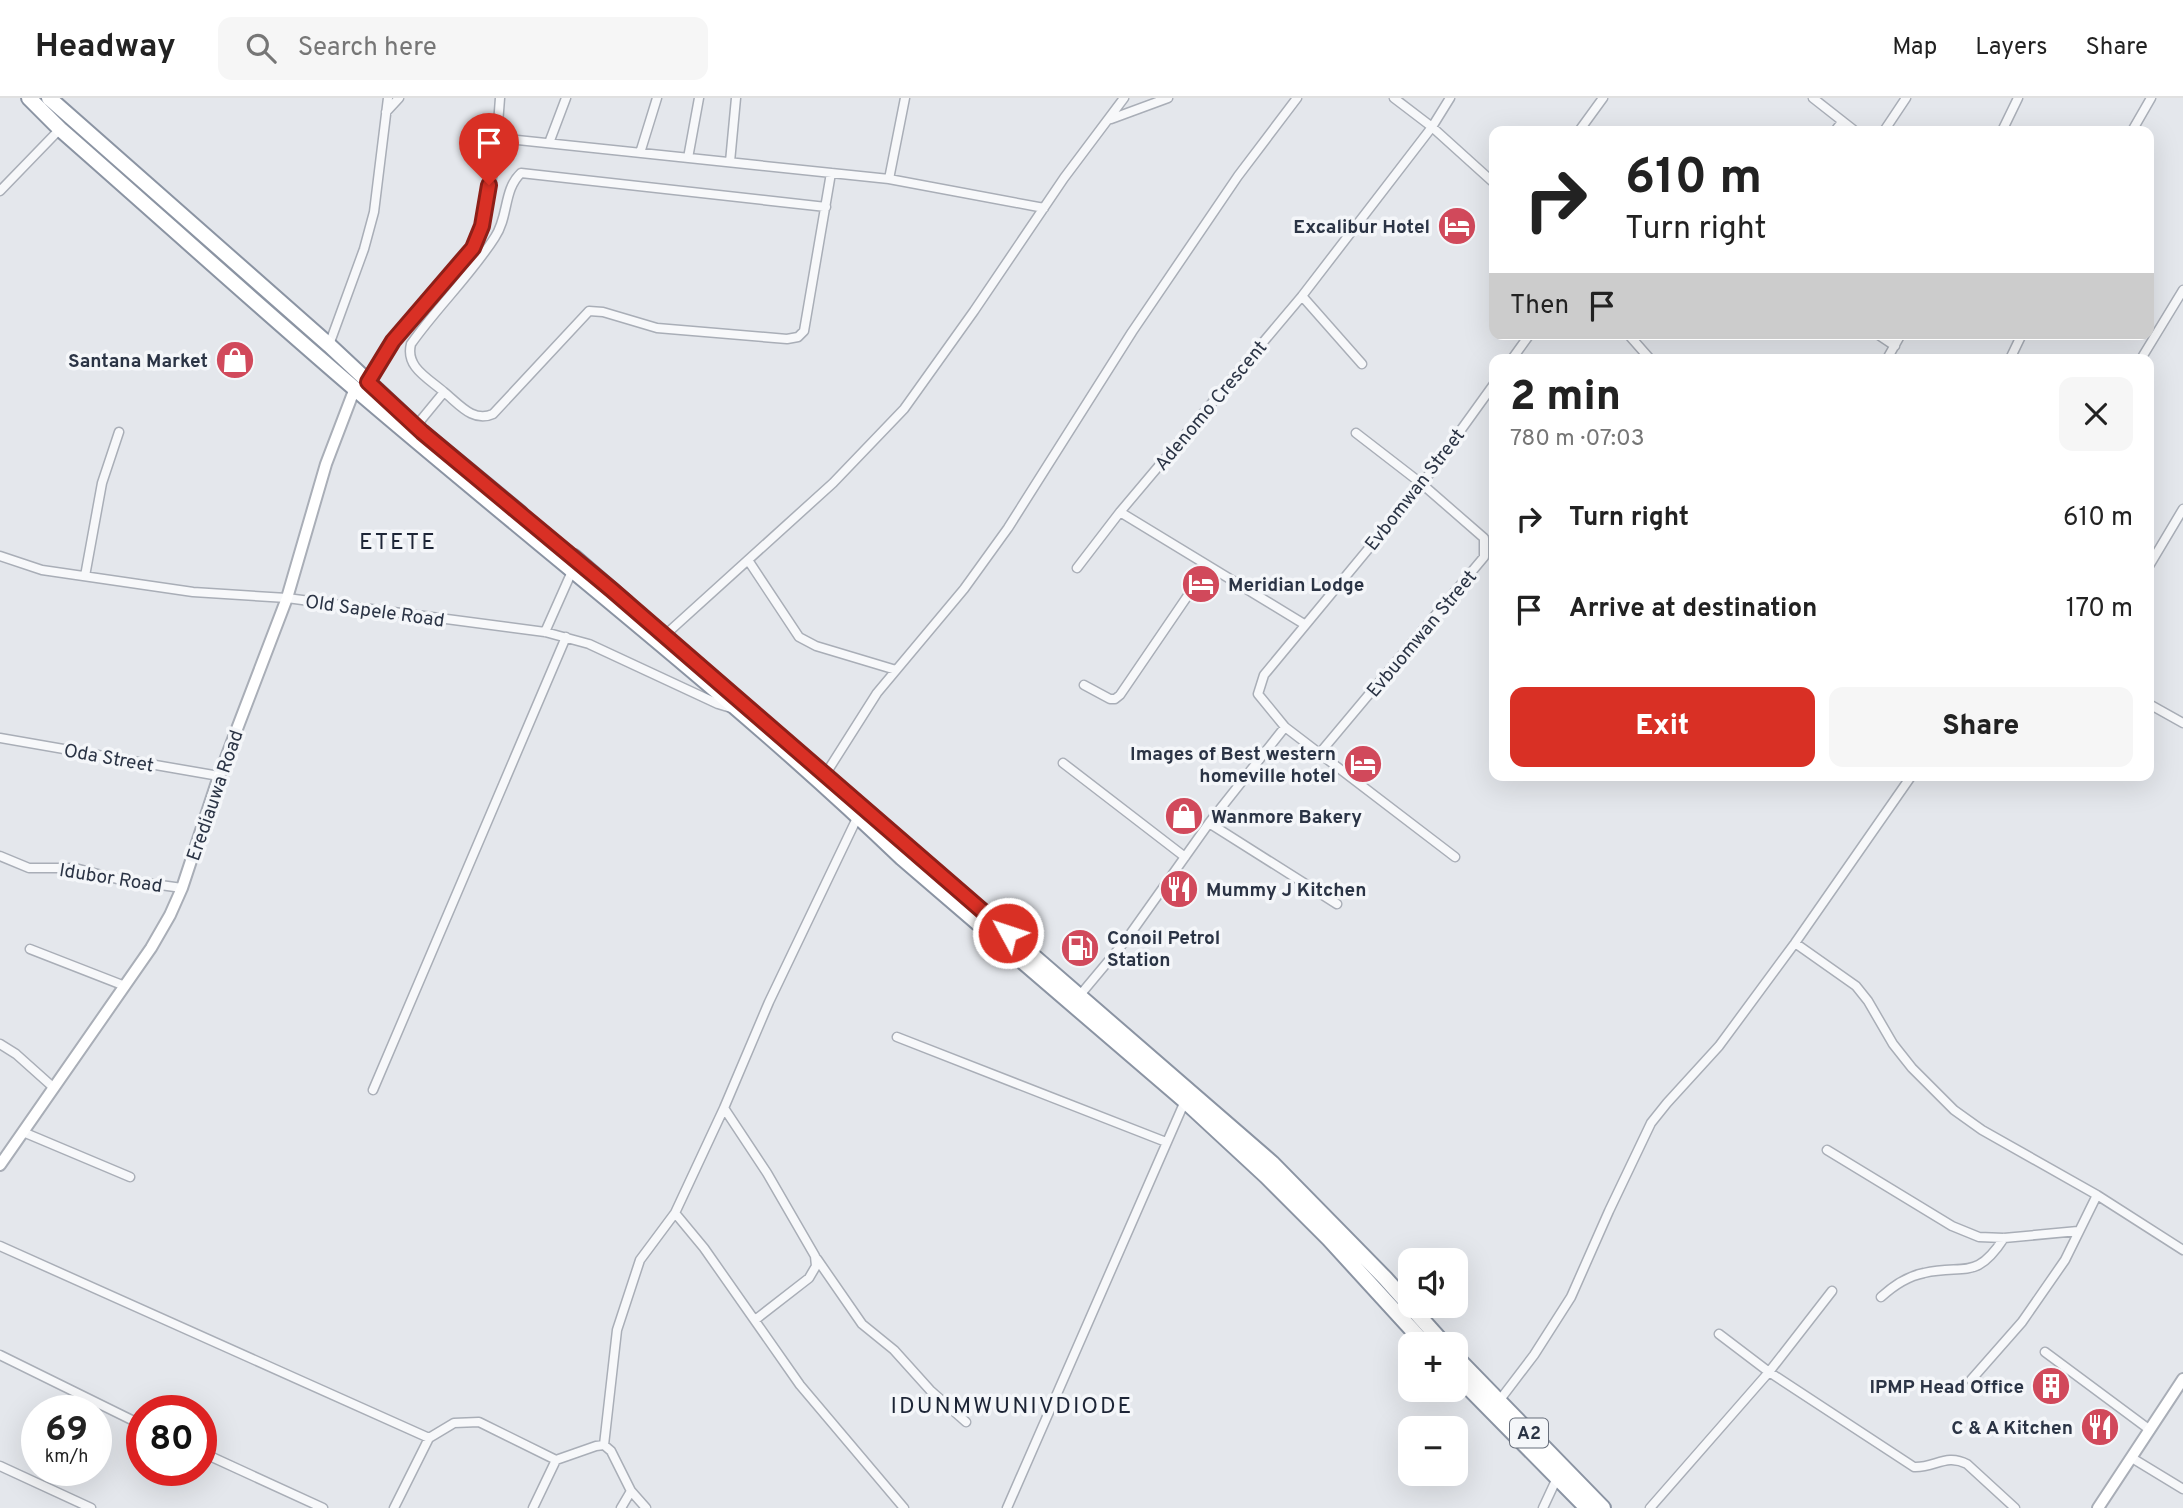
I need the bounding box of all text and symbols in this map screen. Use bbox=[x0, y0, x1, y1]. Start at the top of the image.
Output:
search box bbox=[218, 17, 708, 80]
text: Headway bbox=[35, 27, 176, 69]
icon: search bbox=[242, 29, 280, 67]
text: Search here bbox=[298, 32, 437, 65]
text: Map bbox=[1892, 33, 1937, 63]
text: Layers bbox=[1975, 33, 2047, 63]
text: Share bbox=[2085, 33, 2148, 63]
pin bbox=[459, 113, 519, 185]
icon: arrive bbox=[470, 124, 508, 162]
text: 610 m bbox=[1625, 149, 1762, 211]
icon: right bbox=[1510, 154, 1601, 245]
hotel icon: Excalibur Hotel bbox=[1436, 205, 1478, 247]
text: Turn right bbox=[1625, 210, 1767, 250]
place label: Excalibur Hotel bbox=[1293, 216, 1430, 240]
icon: arrive bbox=[1583, 287, 1621, 325]
text: Then bbox=[1510, 290, 1569, 323]
street label: Adenomo Crescent bbox=[1150, 336, 1273, 476]
shop icon: Santana Market bbox=[214, 339, 256, 381]
place label: Santana Market bbox=[68, 350, 208, 374]
text: 2 min bbox=[1510, 372, 1621, 425]
button: close bbox=[2059, 377, 2133, 451]
street label: Evbomwan Street bbox=[1360, 424, 1471, 556]
text: 780 m · 07:03 bbox=[1510, 425, 1645, 454]
icon: right bbox=[1510, 500, 1548, 538]
text: Turn right bbox=[1569, 502, 1689, 535]
text: 610 m bbox=[2063, 502, 2133, 535]
district label: ETETE bbox=[359, 529, 437, 558]
hotel icon: Meridian Lodge bbox=[1180, 563, 1222, 605]
street label: Evbuomwan Street bbox=[1362, 566, 1483, 703]
place label: Meridian Lodge bbox=[1228, 574, 1364, 598]
street label: Old Sapele Road bbox=[303, 590, 446, 634]
icon: arrive bbox=[1510, 591, 1548, 629]
text: Arrive at destination bbox=[1569, 593, 1817, 626]
text: 170 m bbox=[2066, 593, 2133, 626]
button: Exit bbox=[1510, 687, 1815, 767]
button: Share bbox=[1829, 687, 2133, 767]
street label: Erediauwa Road bbox=[182, 727, 250, 864]
street label: Oda Street bbox=[62, 739, 156, 779]
place label: Images of Best western homeville hotel bbox=[1130, 743, 1336, 789]
hotel icon: Images of Best western homeville hotel bbox=[1342, 743, 1384, 785]
shop icon: Wanmore Bakery bbox=[1163, 795, 1205, 837]
place label: Wanmore Bakery bbox=[1211, 806, 1362, 830]
street label: Idubor Road bbox=[57, 859, 164, 899]
restaurant icon: Mummy J Kitchen bbox=[1158, 868, 1200, 910]
place label: Mummy J Kitchen bbox=[1206, 879, 1367, 903]
position arrow bbox=[971, 896, 1045, 970]
fuel station icon: Conoil Petrol Station bbox=[1059, 927, 1101, 969]
place label: Conoil Petrol Station bbox=[1107, 927, 1220, 973]
map controls bbox=[1398, 1248, 1468, 1486]
button: sound bbox=[1398, 1248, 1468, 1318]
button: + bbox=[1398, 1332, 1468, 1402]
building icon: IPMP Head Office bbox=[2030, 1365, 2072, 1407]
place label: IPMP Head Office bbox=[1870, 1376, 2024, 1400]
district label: IDUNMWUNIVDIODE bbox=[891, 1393, 1133, 1422]
speed limit sign: 80 bbox=[126, 1395, 217, 1486]
restaurant icon: C & A Kitchen bbox=[2079, 1406, 2121, 1448]
text: 69 bbox=[45, 1409, 88, 1453]
button: − bbox=[1398, 1416, 1468, 1486]
place label: C & A Kitchen bbox=[1951, 1417, 2073, 1441]
road number: A2 bbox=[1510, 1418, 1548, 1448]
text: km/h bbox=[45, 1446, 88, 1469]

